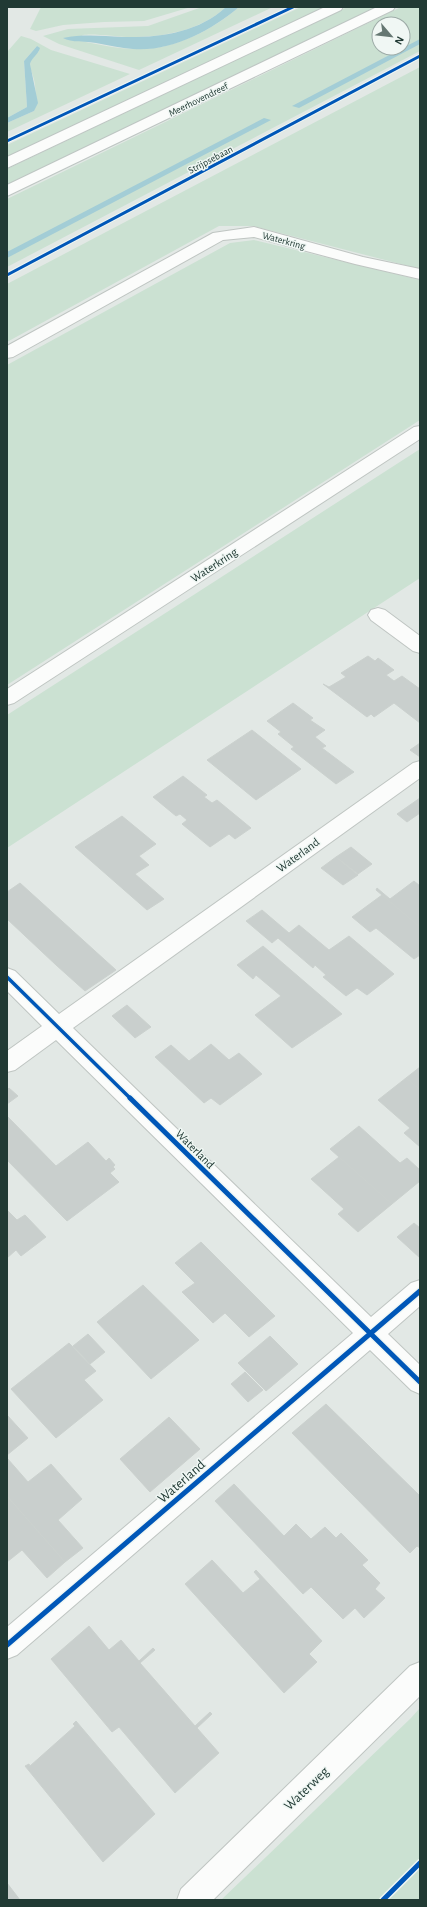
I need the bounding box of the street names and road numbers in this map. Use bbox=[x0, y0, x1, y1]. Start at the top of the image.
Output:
street label: Meerhovendreef bbox=[167, 81, 231, 119]
street label: Strijpsebaan bbox=[186, 144, 234, 176]
street label: Waterkring bbox=[261, 230, 306, 252]
street label: Waterkring bbox=[189, 545, 240, 584]
street label: Waterland bbox=[274, 836, 322, 874]
street label: Waterland bbox=[173, 1127, 217, 1171]
street label: Waterland bbox=[155, 1458, 208, 1506]
street label: Waterweg bbox=[282, 1764, 332, 1813]

